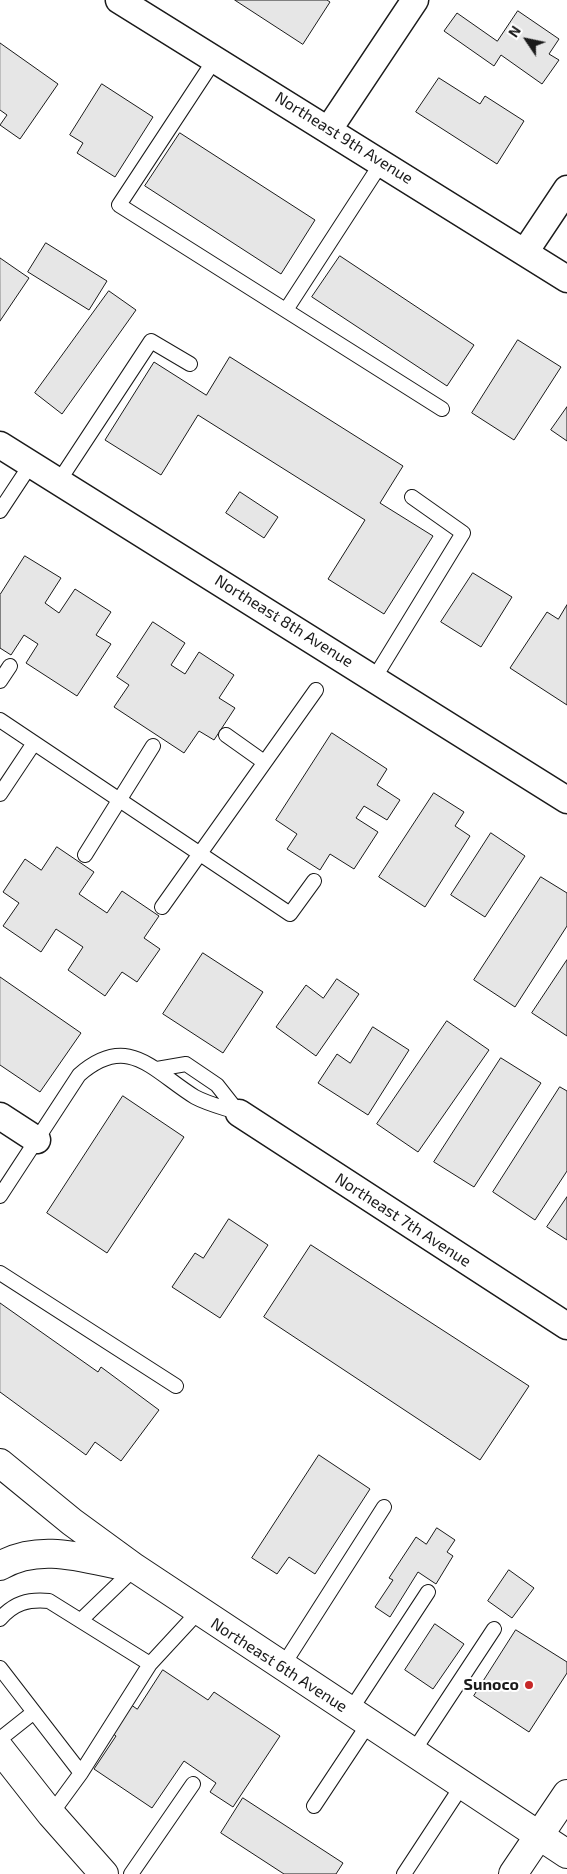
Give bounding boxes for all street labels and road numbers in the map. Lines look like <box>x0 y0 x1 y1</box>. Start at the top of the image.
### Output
street label: Northeast 9th Avenue <box>271 88 417 188</box>
street label: Northeast 8th Avenue <box>211 571 357 671</box>
street label: Northeast 7th Avenue <box>331 1169 475 1271</box>
street label: Northeast 6th Avenue <box>207 1614 351 1716</box>

